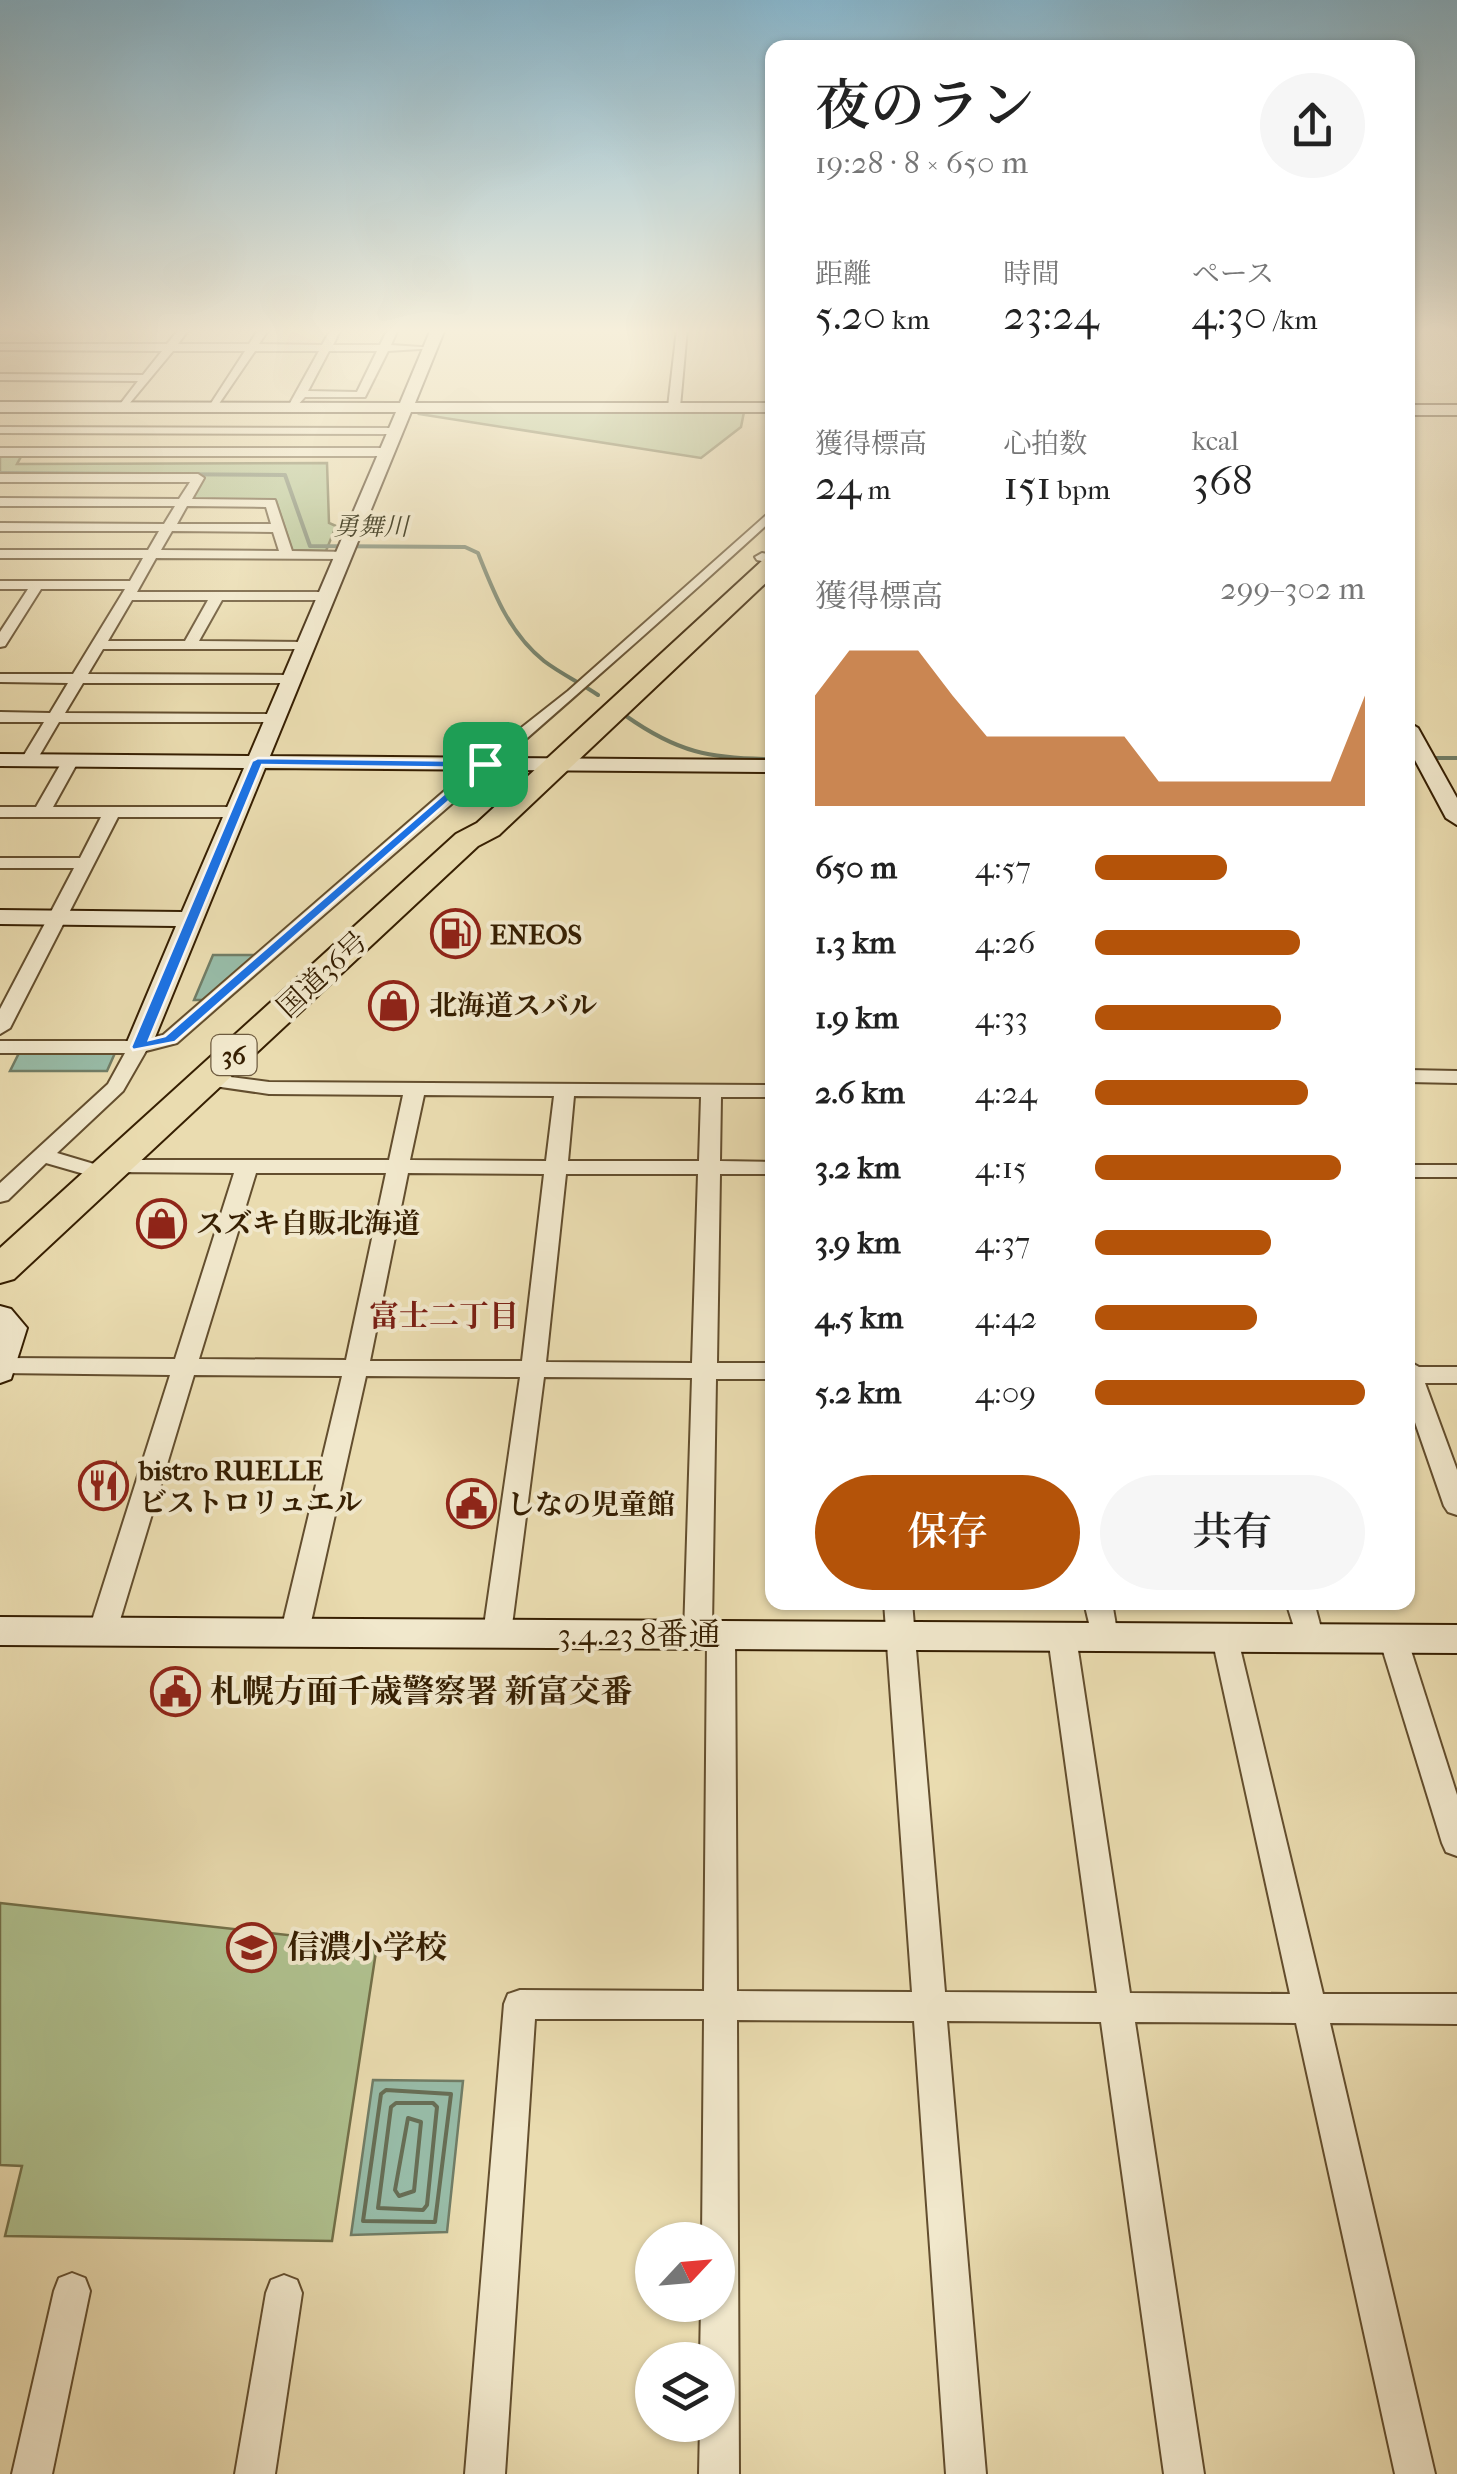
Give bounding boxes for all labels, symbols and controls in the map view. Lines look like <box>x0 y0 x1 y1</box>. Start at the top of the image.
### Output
button: share <box>1260 73 1365 178</box>
text: 夜のラン <box>815 74 1035 138</box>
text: 19:28 · 8 × 650 m <box>815 144 1028 181</box>
text: 距離 <box>815 257 871 290</box>
text: 時間 <box>1003 257 1059 290</box>
text: ペース <box>1192 257 1274 290</box>
text: 5.20 <box>815 291 886 340</box>
text: 23:24 <box>1003 291 1099 340</box>
text: 4:30 <box>1192 291 1267 340</box>
text: km <box>886 303 930 336</box>
text: /km <box>1267 303 1318 336</box>
text: kcal <box>1192 424 1239 457</box>
text: 獲得標高 <box>815 427 927 460</box>
text: 心拍数 <box>1003 427 1087 460</box>
text: 368 <box>1192 457 1253 506</box>
text: 24 <box>815 461 861 510</box>
text: 151 <box>1003 461 1051 510</box>
text: m <box>861 473 891 506</box>
text: bpm <box>1051 473 1110 506</box>
water label: 勇舞川 <box>333 512 411 541</box>
text: 299–302 m <box>1220 570 1365 607</box>
text: 獲得標高 <box>815 578 943 615</box>
pin <box>443 722 528 807</box>
icon: arrive <box>458 737 513 792</box>
text: 650 m <box>815 849 897 886</box>
text: 4:57 <box>975 849 1031 886</box>
fuel station icon: ENEOS <box>429 908 481 960</box>
place label: ENEOS <box>490 918 582 951</box>
street label: 国道36号 <box>270 924 374 1024</box>
text: 1.3 km <box>815 924 896 961</box>
text: 4:26 <box>975 924 1035 961</box>
shop icon: 北海道スバル <box>368 979 420 1031</box>
place label: 北海道スバル <box>429 989 597 1022</box>
text: 1.9 km <box>815 999 899 1036</box>
text: 4:33 <box>975 999 1028 1036</box>
road number: 36 <box>212 1035 256 1075</box>
text: 2.6 km <box>815 1074 905 1111</box>
text: 4:24 <box>975 1074 1037 1111</box>
text: 3.2 km <box>815 1149 901 1186</box>
text: 4:15 <box>975 1149 1027 1186</box>
shop icon: スズキ自販北海道 <box>135 1197 187 1249</box>
place label: スズキ自販北海道 <box>196 1207 420 1240</box>
text: 3.9 km <box>815 1224 901 1261</box>
text: 4:37 <box>975 1224 1030 1261</box>
district label: 富士二丁目 <box>369 1299 519 1334</box>
text: 4.5 km <box>815 1299 903 1336</box>
text: 4:42 <box>975 1299 1037 1336</box>
text: 5.2 km <box>815 1374 901 1411</box>
text: 4:09 <box>975 1374 1036 1411</box>
place label: bistro RUELLE ビストロリュエル <box>137 1454 362 1519</box>
restaurant icon: bistro RUELLE ビストロリュエル <box>78 1460 130 1512</box>
button: 保存 <box>815 1475 1080 1590</box>
button: 共有 <box>1100 1475 1365 1590</box>
public building icon: しなの児童館 <box>446 1478 498 1530</box>
place label: しなの児童館 <box>507 1488 675 1521</box>
street label: 3.4.23 8番通 <box>558 1616 720 1653</box>
public building icon: 札幌方面千歳警察署 新富交番 <box>149 1665 201 1717</box>
place label: 札幌方面千歳警察署 新富交番 <box>210 1673 633 1710</box>
school or university icon: 信濃小学校 <box>226 1921 278 1973</box>
place label: 信濃小学校 <box>287 1929 447 1966</box>
north arrow <box>635 2222 735 2322</box>
map controls <box>635 2222 735 2442</box>
button: layers <box>635 2342 735 2442</box>

